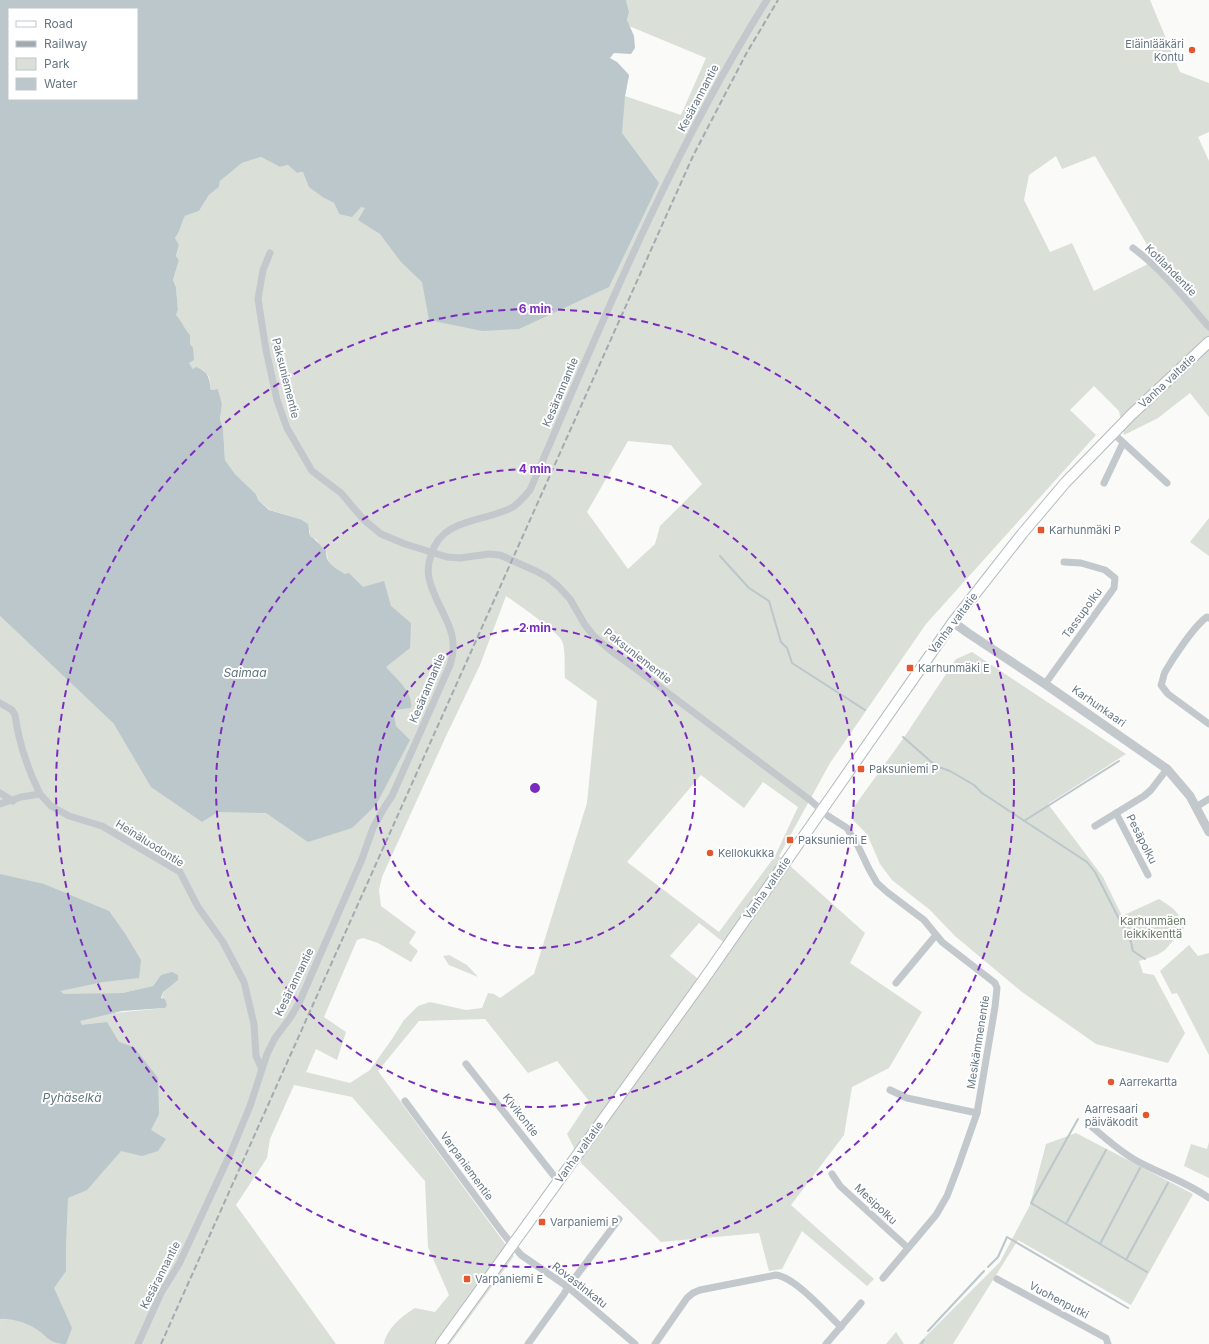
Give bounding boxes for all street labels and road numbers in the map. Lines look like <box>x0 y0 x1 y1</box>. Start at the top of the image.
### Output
street label: Kesärannantie <box>674 62 722 134</box>
street label: Kotilahdentie <box>1142 241 1200 299</box>
street label: Paksuniementie <box>269 336 303 420</box>
street label: Vanha valtatie <box>1135 351 1199 411</box>
street label: Kesärannantie <box>539 355 581 429</box>
street label: Tassupolku <box>1059 585 1105 641</box>
street label: Vanha valtatie <box>925 590 981 656</box>
street label: Paksuniementie <box>601 625 675 687</box>
street label: Kesärannantie <box>406 651 448 725</box>
street label: Karhunkaari <box>1069 682 1129 730</box>
street label: Pesäpolku <box>1124 812 1160 866</box>
street label: Heinäluodontie <box>113 816 187 870</box>
street label: Vanha valtatie <box>740 854 794 922</box>
street label: Kesärannantie <box>271 946 317 1018</box>
street label: Mesikämmenentie <box>964 994 992 1090</box>
street label: Kivikontie <box>500 1091 542 1139</box>
street label: Vanha valtatie <box>552 1118 606 1186</box>
street label: Varpaniementie <box>437 1129 497 1203</box>
street label: Mesipolku <box>852 1181 900 1227</box>
street label: Kesärannantie <box>137 1239 183 1311</box>
street label: Rovastinkatu <box>549 1259 611 1311</box>
street label: Vuohenputki <box>1027 1278 1091 1322</box>

